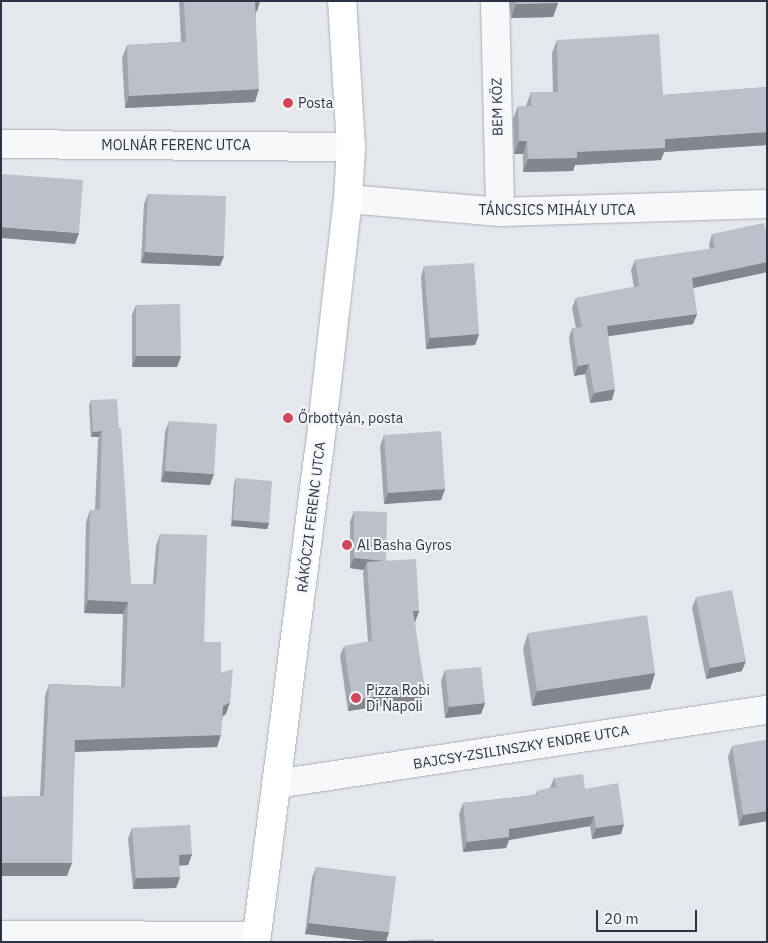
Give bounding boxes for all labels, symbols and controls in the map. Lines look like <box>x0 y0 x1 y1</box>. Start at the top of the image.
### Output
street label: BEM KÖZ <box>488 78 506 136</box>
place label: Posta <box>298 95 333 111</box>
marker: Posta <box>282 97 294 109</box>
street label: MOLNÁR FERENC UTCA <box>101 137 251 153</box>
street label: TÁNCSICS MIHÁLY UTCA <box>479 202 635 218</box>
place label: Őrbottyán, posta <box>298 410 403 426</box>
marker: Őrbottyán, posta <box>282 412 294 424</box>
street label: RÁKÓCZI FERENC UTCA <box>293 441 329 593</box>
place label: Al Basha Gyros <box>357 537 452 553</box>
marker: Al Basha Gyros <box>341 539 353 551</box>
place label: Pizza Robi Di Napoli <box>366 682 430 714</box>
marker: Pizza Robi Di Napoli <box>350 692 362 704</box>
street label: BAJCSY-ZSILINSZKY ENDRE UTCA <box>412 722 630 772</box>
scale bar <box>598 900 699 932</box>
text: 20 m <box>604 909 639 928</box>

